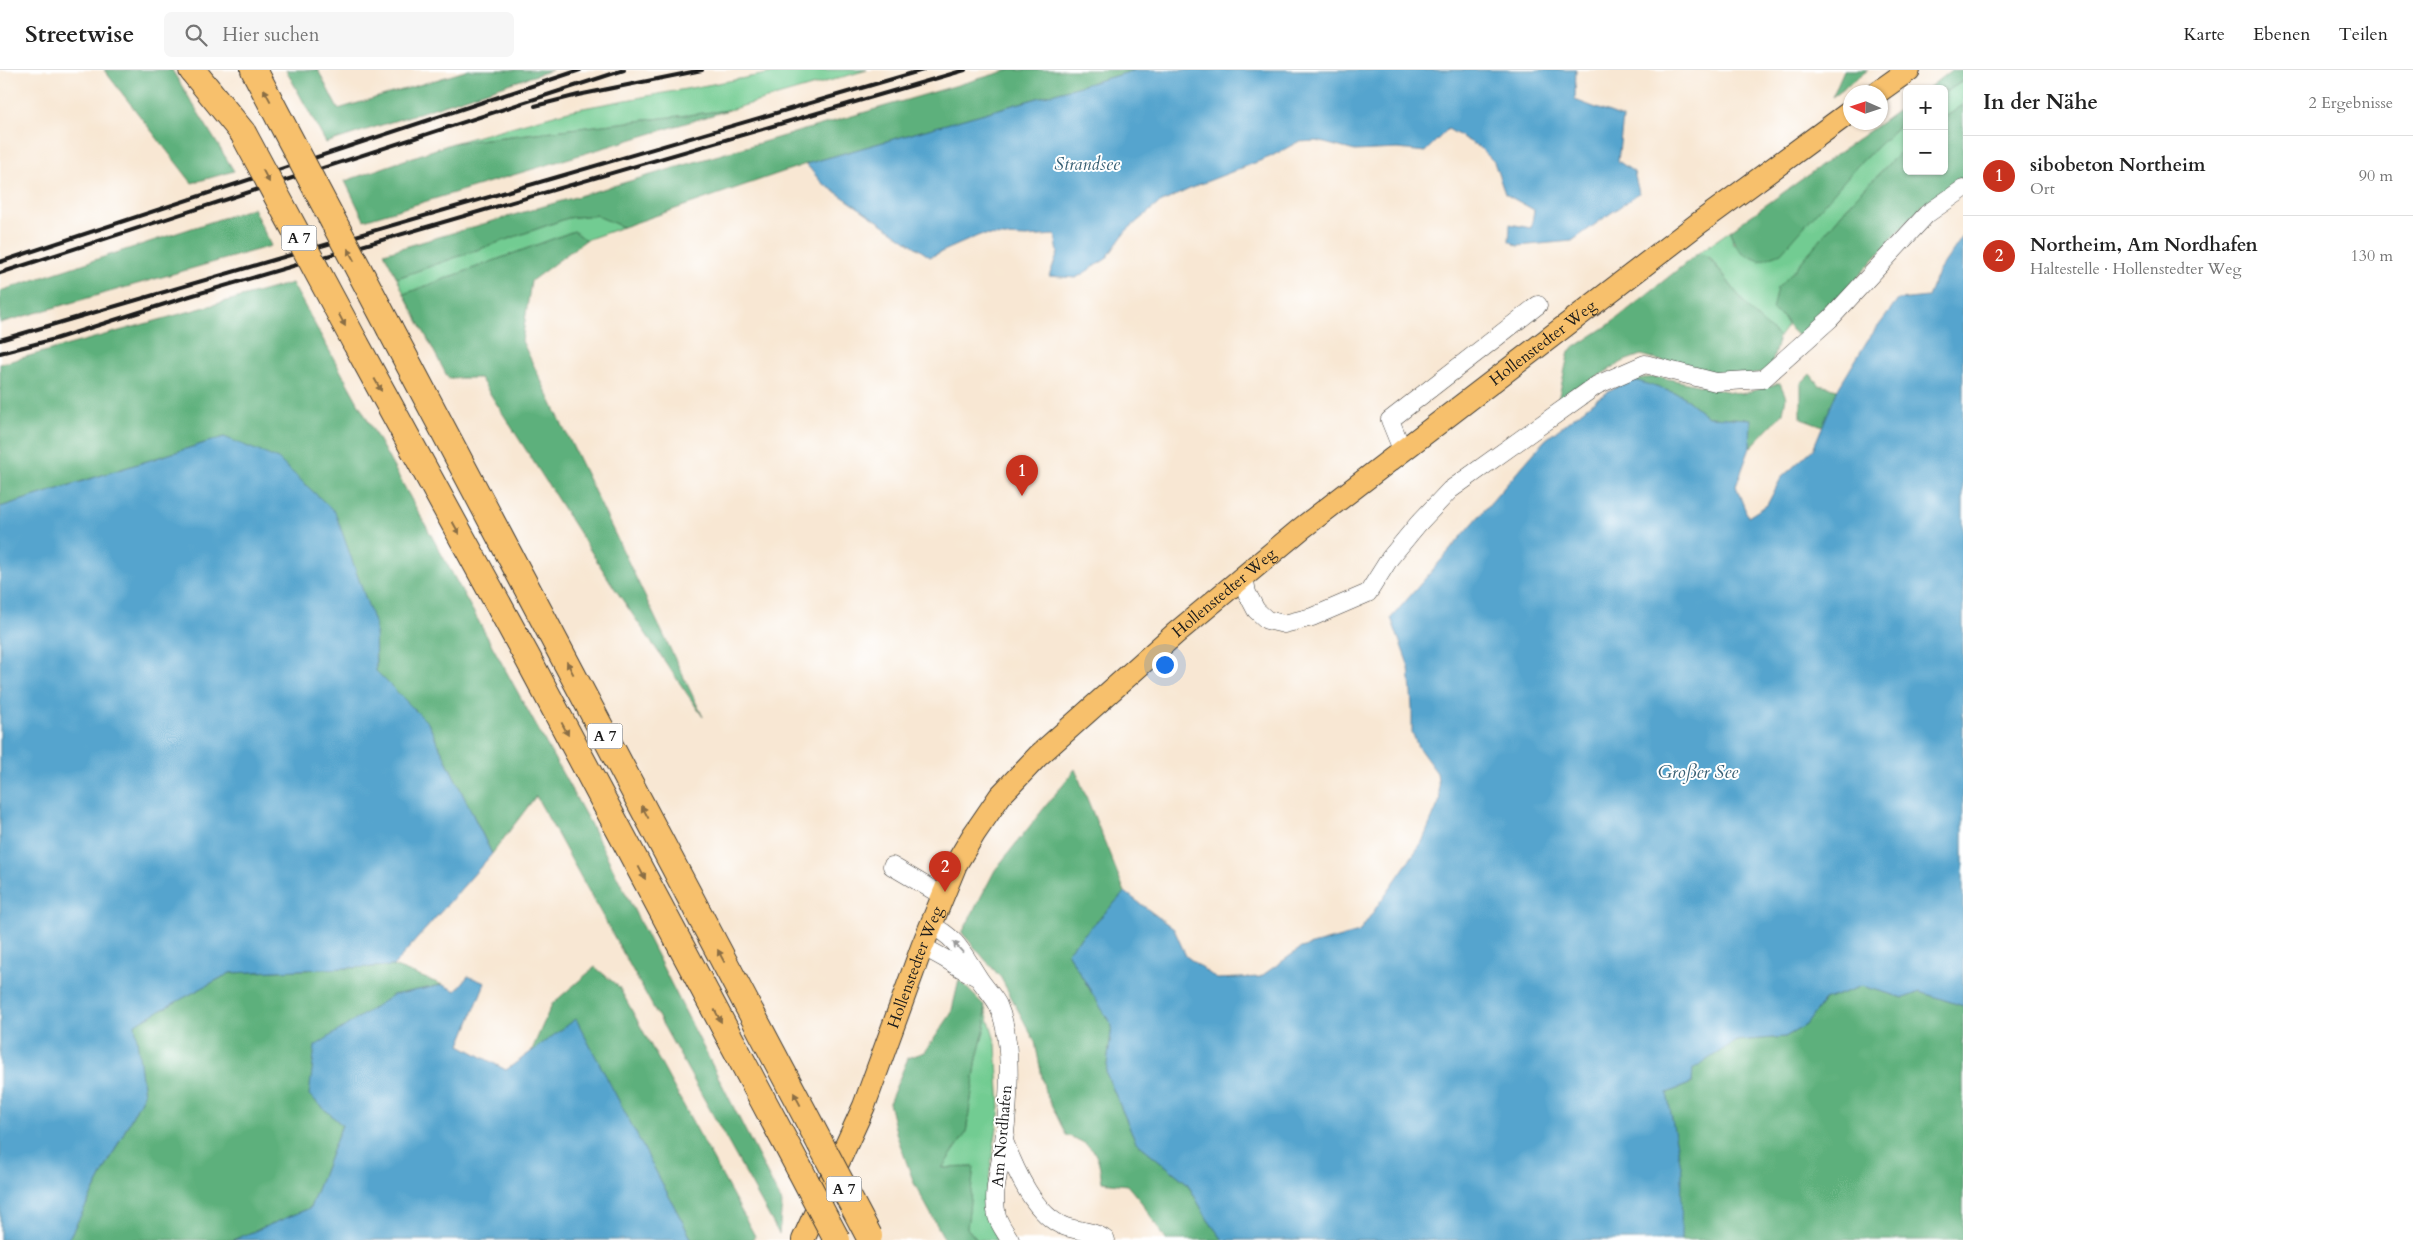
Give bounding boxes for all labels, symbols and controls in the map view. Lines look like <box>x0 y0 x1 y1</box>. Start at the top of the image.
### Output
search box <box>164 12 514 57</box>
text: Streetwise <box>25 18 134 51</box>
icon: search <box>182 21 210 49</box>
text: Hier suchen <box>222 22 320 48</box>
text: Karte <box>2183 22 2225 47</box>
text: Ebenen <box>2253 22 2311 47</box>
text: Teilen <box>2339 22 2388 47</box>
north arrow <box>1843 85 1888 130</box>
map controls <box>1903 85 1948 175</box>
button: + <box>1903 85 1948 130</box>
one-way arrow <box>263 88 271 102</box>
text: In der Nähe <box>1983 88 2098 117</box>
text: 2 Ergebnisse <box>2308 92 2393 114</box>
button: − <box>1903 130 1948 175</box>
water label: Strandsee <box>1054 152 1121 177</box>
text: sibobeton Northeim <box>2030 152 2206 178</box>
text: 1 <box>1995 165 2003 187</box>
text: 90 m <box>2359 165 2393 187</box>
one-way arrow <box>262 169 270 183</box>
text: Ort <box>2030 178 2055 200</box>
road number: A 7 <box>282 226 316 250</box>
text: Northeim, Am Nordhafen <box>2030 232 2258 258</box>
text: 2 <box>1995 245 2003 267</box>
text: 130 m <box>2351 245 2393 267</box>
one-way arrow <box>347 248 355 262</box>
text: Haltestelle · Hollenstedter Weg <box>2030 258 2241 280</box>
street label: Hollenstedter Weg <box>1485 295 1601 391</box>
one-way arrow <box>338 313 347 326</box>
one-way arrow <box>374 378 382 393</box>
pin: 1 <box>1006 455 1038 496</box>
one-way arrow <box>452 520 460 535</box>
street label: Hollenstedter Weg <box>1168 543 1281 643</box>
your location <box>1152 652 1178 678</box>
one-way arrow <box>565 662 574 675</box>
one-way arrow <box>561 722 569 737</box>
road number: A 7 <box>588 724 622 748</box>
water label: Großer See <box>1658 760 1739 785</box>
one-way arrow <box>641 805 650 819</box>
pin: 2 <box>929 851 961 892</box>
one-way arrow <box>638 866 646 880</box>
street label: Hollenstedter Weg <box>882 903 949 1032</box>
one-way arrow <box>953 940 964 953</box>
one-way arrow <box>717 948 725 963</box>
one-way arrow <box>714 1009 722 1024</box>
street label: Am Nordhafen <box>987 1084 1017 1188</box>
one-way arrow <box>793 1092 801 1107</box>
road number: A 7 <box>826 1176 862 1202</box>

